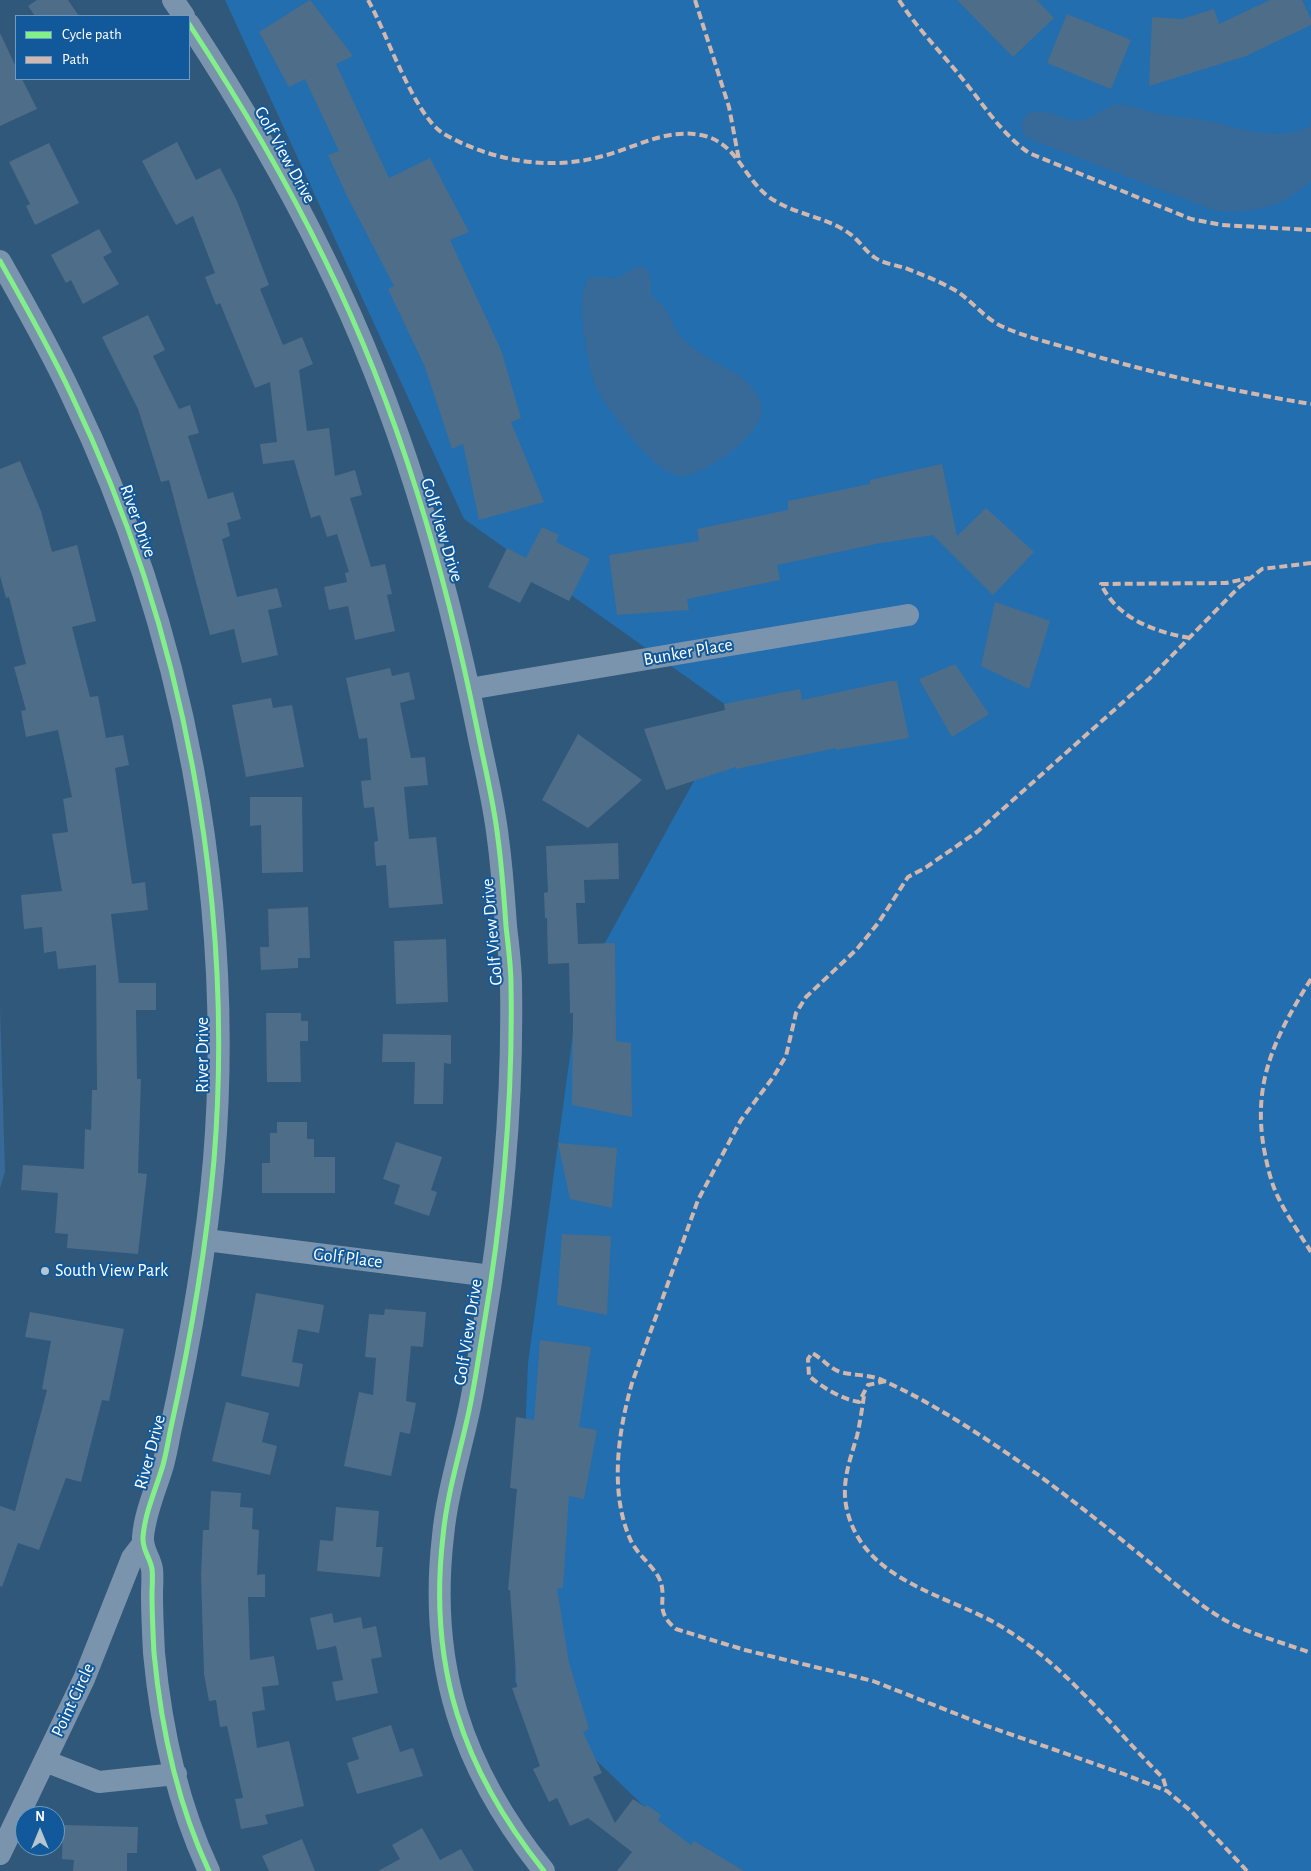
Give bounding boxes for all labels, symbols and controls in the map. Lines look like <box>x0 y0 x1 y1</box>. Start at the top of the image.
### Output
legend <box>15 15 190 80</box>
text: Cycle path <box>62 27 122 42</box>
text: Path <box>62 52 89 67</box>
street label: Golf View Drive <box>249 103 321 207</box>
street label: Golf View Drive <box>416 475 468 585</box>
street label: River Drive <box>115 481 161 561</box>
street label: Bunker Place <box>642 634 734 670</box>
street label: Golf View Drive <box>477 878 507 986</box>
street label: River Drive <box>192 1017 214 1093</box>
street label: Golf Place <box>312 1243 384 1273</box>
place label: South View Park <box>55 1260 168 1282</box>
marker: South View Park <box>39 1265 51 1277</box>
street label: Golf View Drive <box>449 1277 487 1387</box>
street label: River Drive <box>130 1412 170 1492</box>
street label: Point Circle <box>47 1660 99 1740</box>
north arrow <box>15 1806 65 1856</box>
text: N <box>35 1810 45 1824</box>

